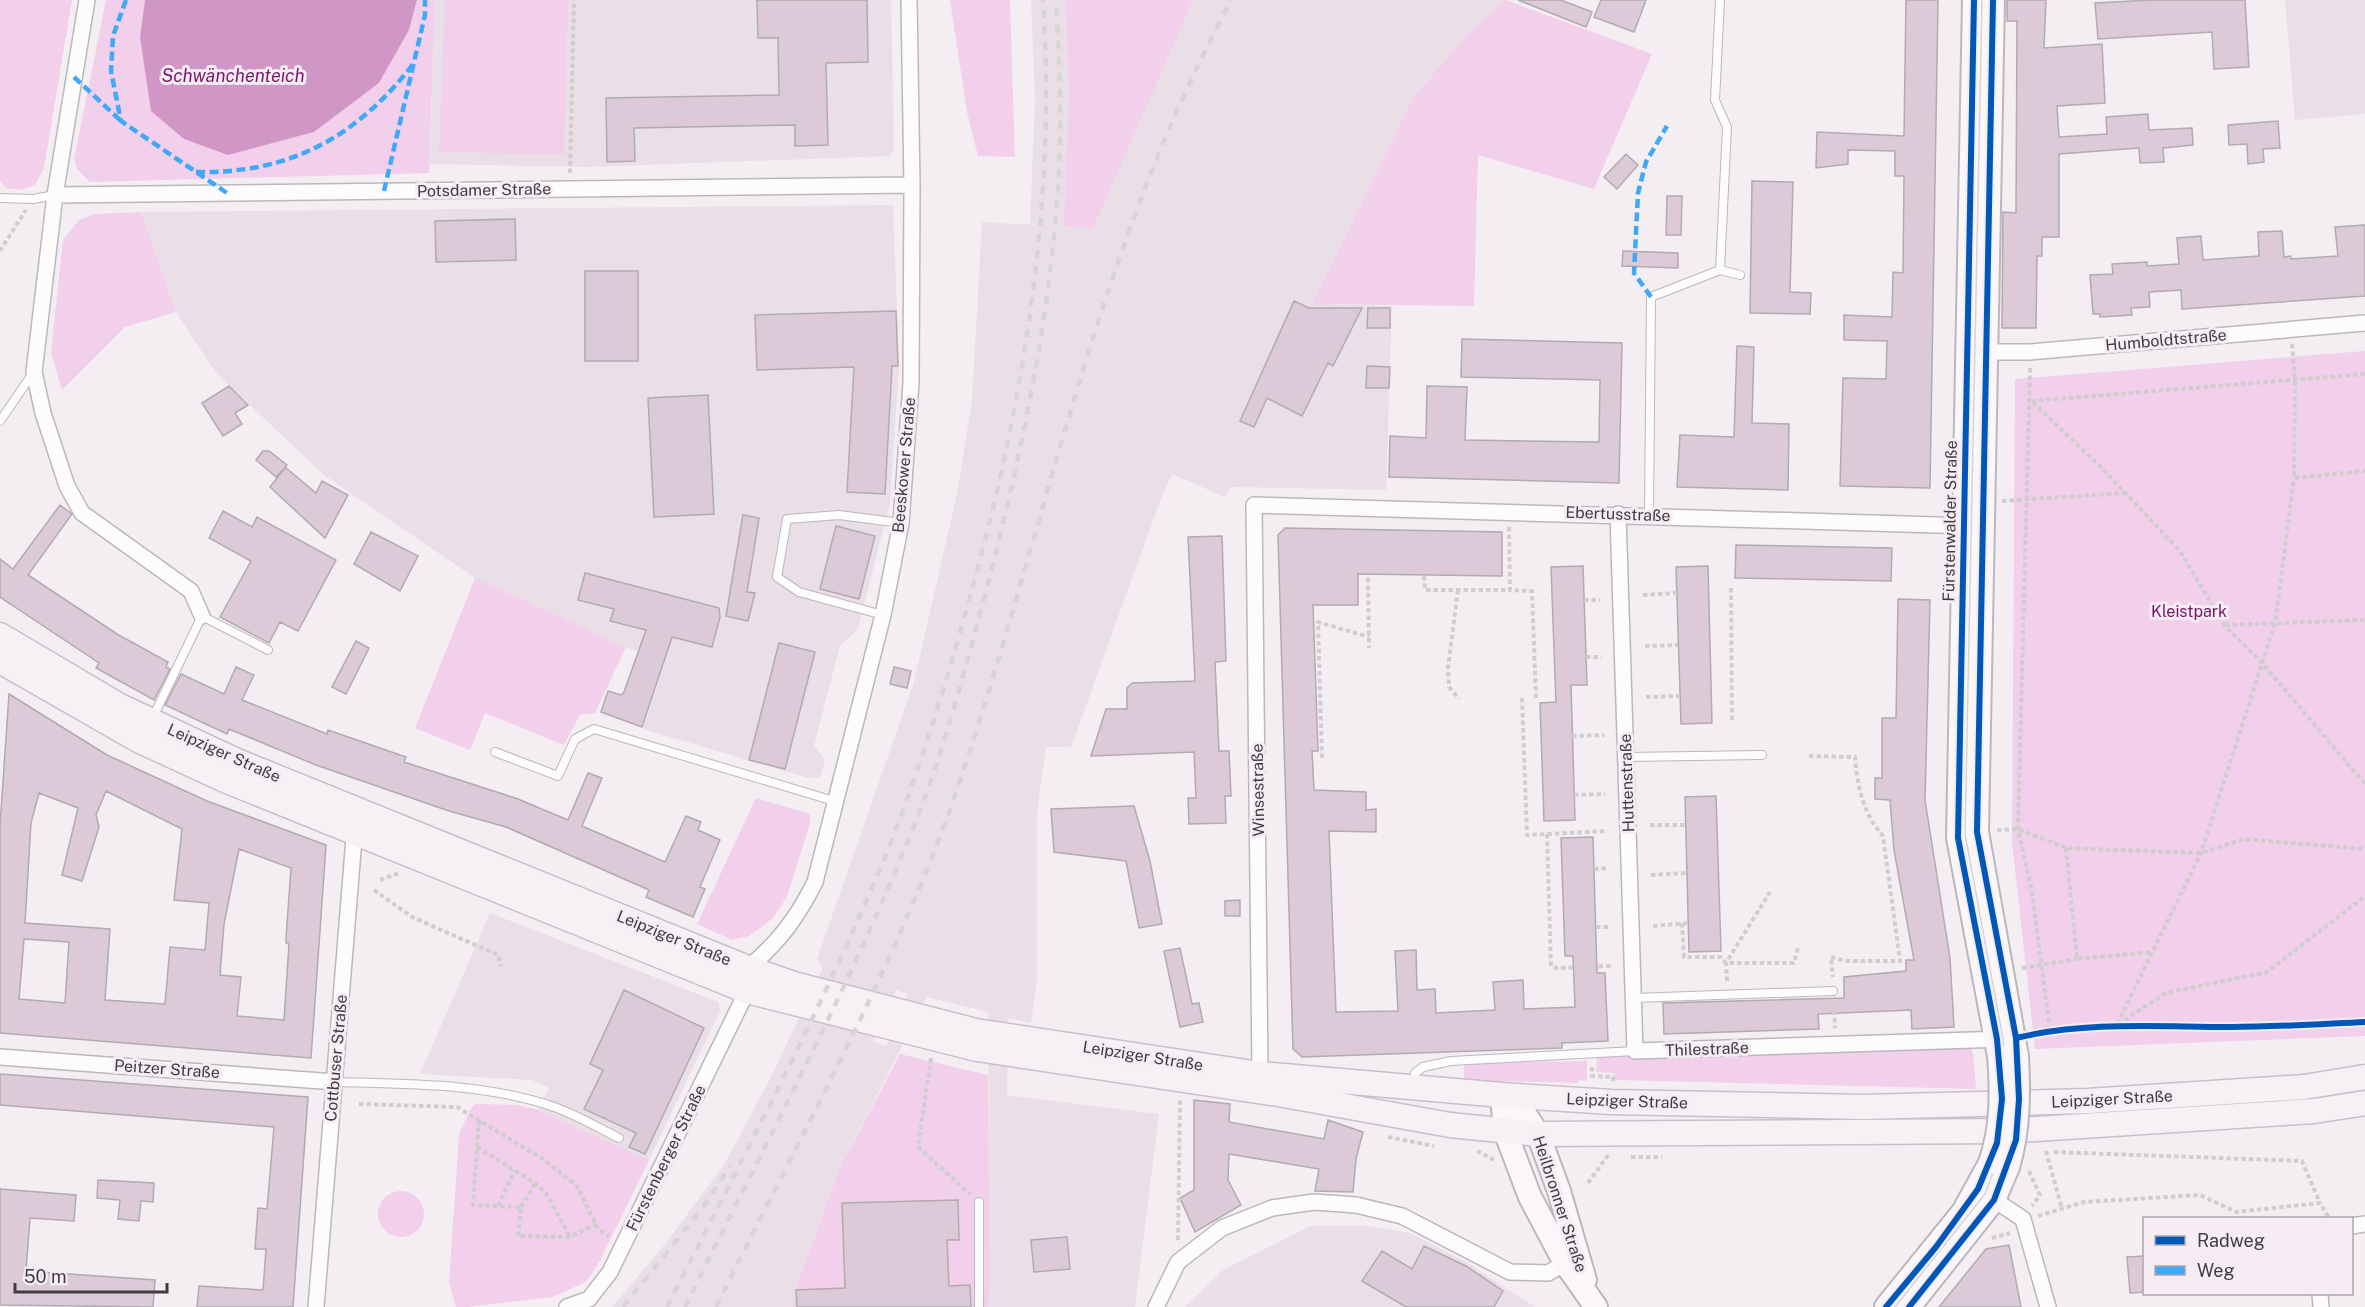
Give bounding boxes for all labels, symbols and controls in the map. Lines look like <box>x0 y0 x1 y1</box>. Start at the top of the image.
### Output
water label: Schwänchenteich <box>161 65 305 86</box>
street label: Potsdamer Straße <box>417 179 551 201</box>
street label: Humboldtstraße <box>2105 325 2227 355</box>
street label: Beeskower Straße <box>889 396 919 534</box>
street label: Fürstenwalder Straße <box>1939 440 1961 602</box>
street label: Ebertusstraße <box>1565 503 1671 525</box>
park label: Kleistpark <box>2151 602 2227 621</box>
street label: Leipziger Straße <box>164 720 284 786</box>
street label: Huttenstraße <box>1616 733 1638 833</box>
street label: Winsestraße <box>1248 743 1268 837</box>
street label: Leipziger Straße <box>614 906 734 970</box>
street label: Cottbuser Straße <box>321 994 351 1122</box>
street label: Leipziger Straße <box>1081 1037 1205 1075</box>
street label: Thilestraße <box>1665 1038 1749 1060</box>
street label: Peitzer Straße <box>113 1056 221 1082</box>
street label: Fürstenberger Straße <box>622 1082 710 1234</box>
street label: Leipziger Straße <box>2051 1086 2173 1112</box>
street label: Leipziger Straße <box>1566 1089 1688 1113</box>
street label: Heilbronner Straße <box>1529 1133 1591 1275</box>
legend <box>2143 1217 2353 1295</box>
text: Radweg <box>2197 1230 2265 1251</box>
scale bar <box>15 1256 166 1294</box>
text: Weg <box>2197 1260 2235 1281</box>
text: 50 m <box>24 1266 67 1287</box>

